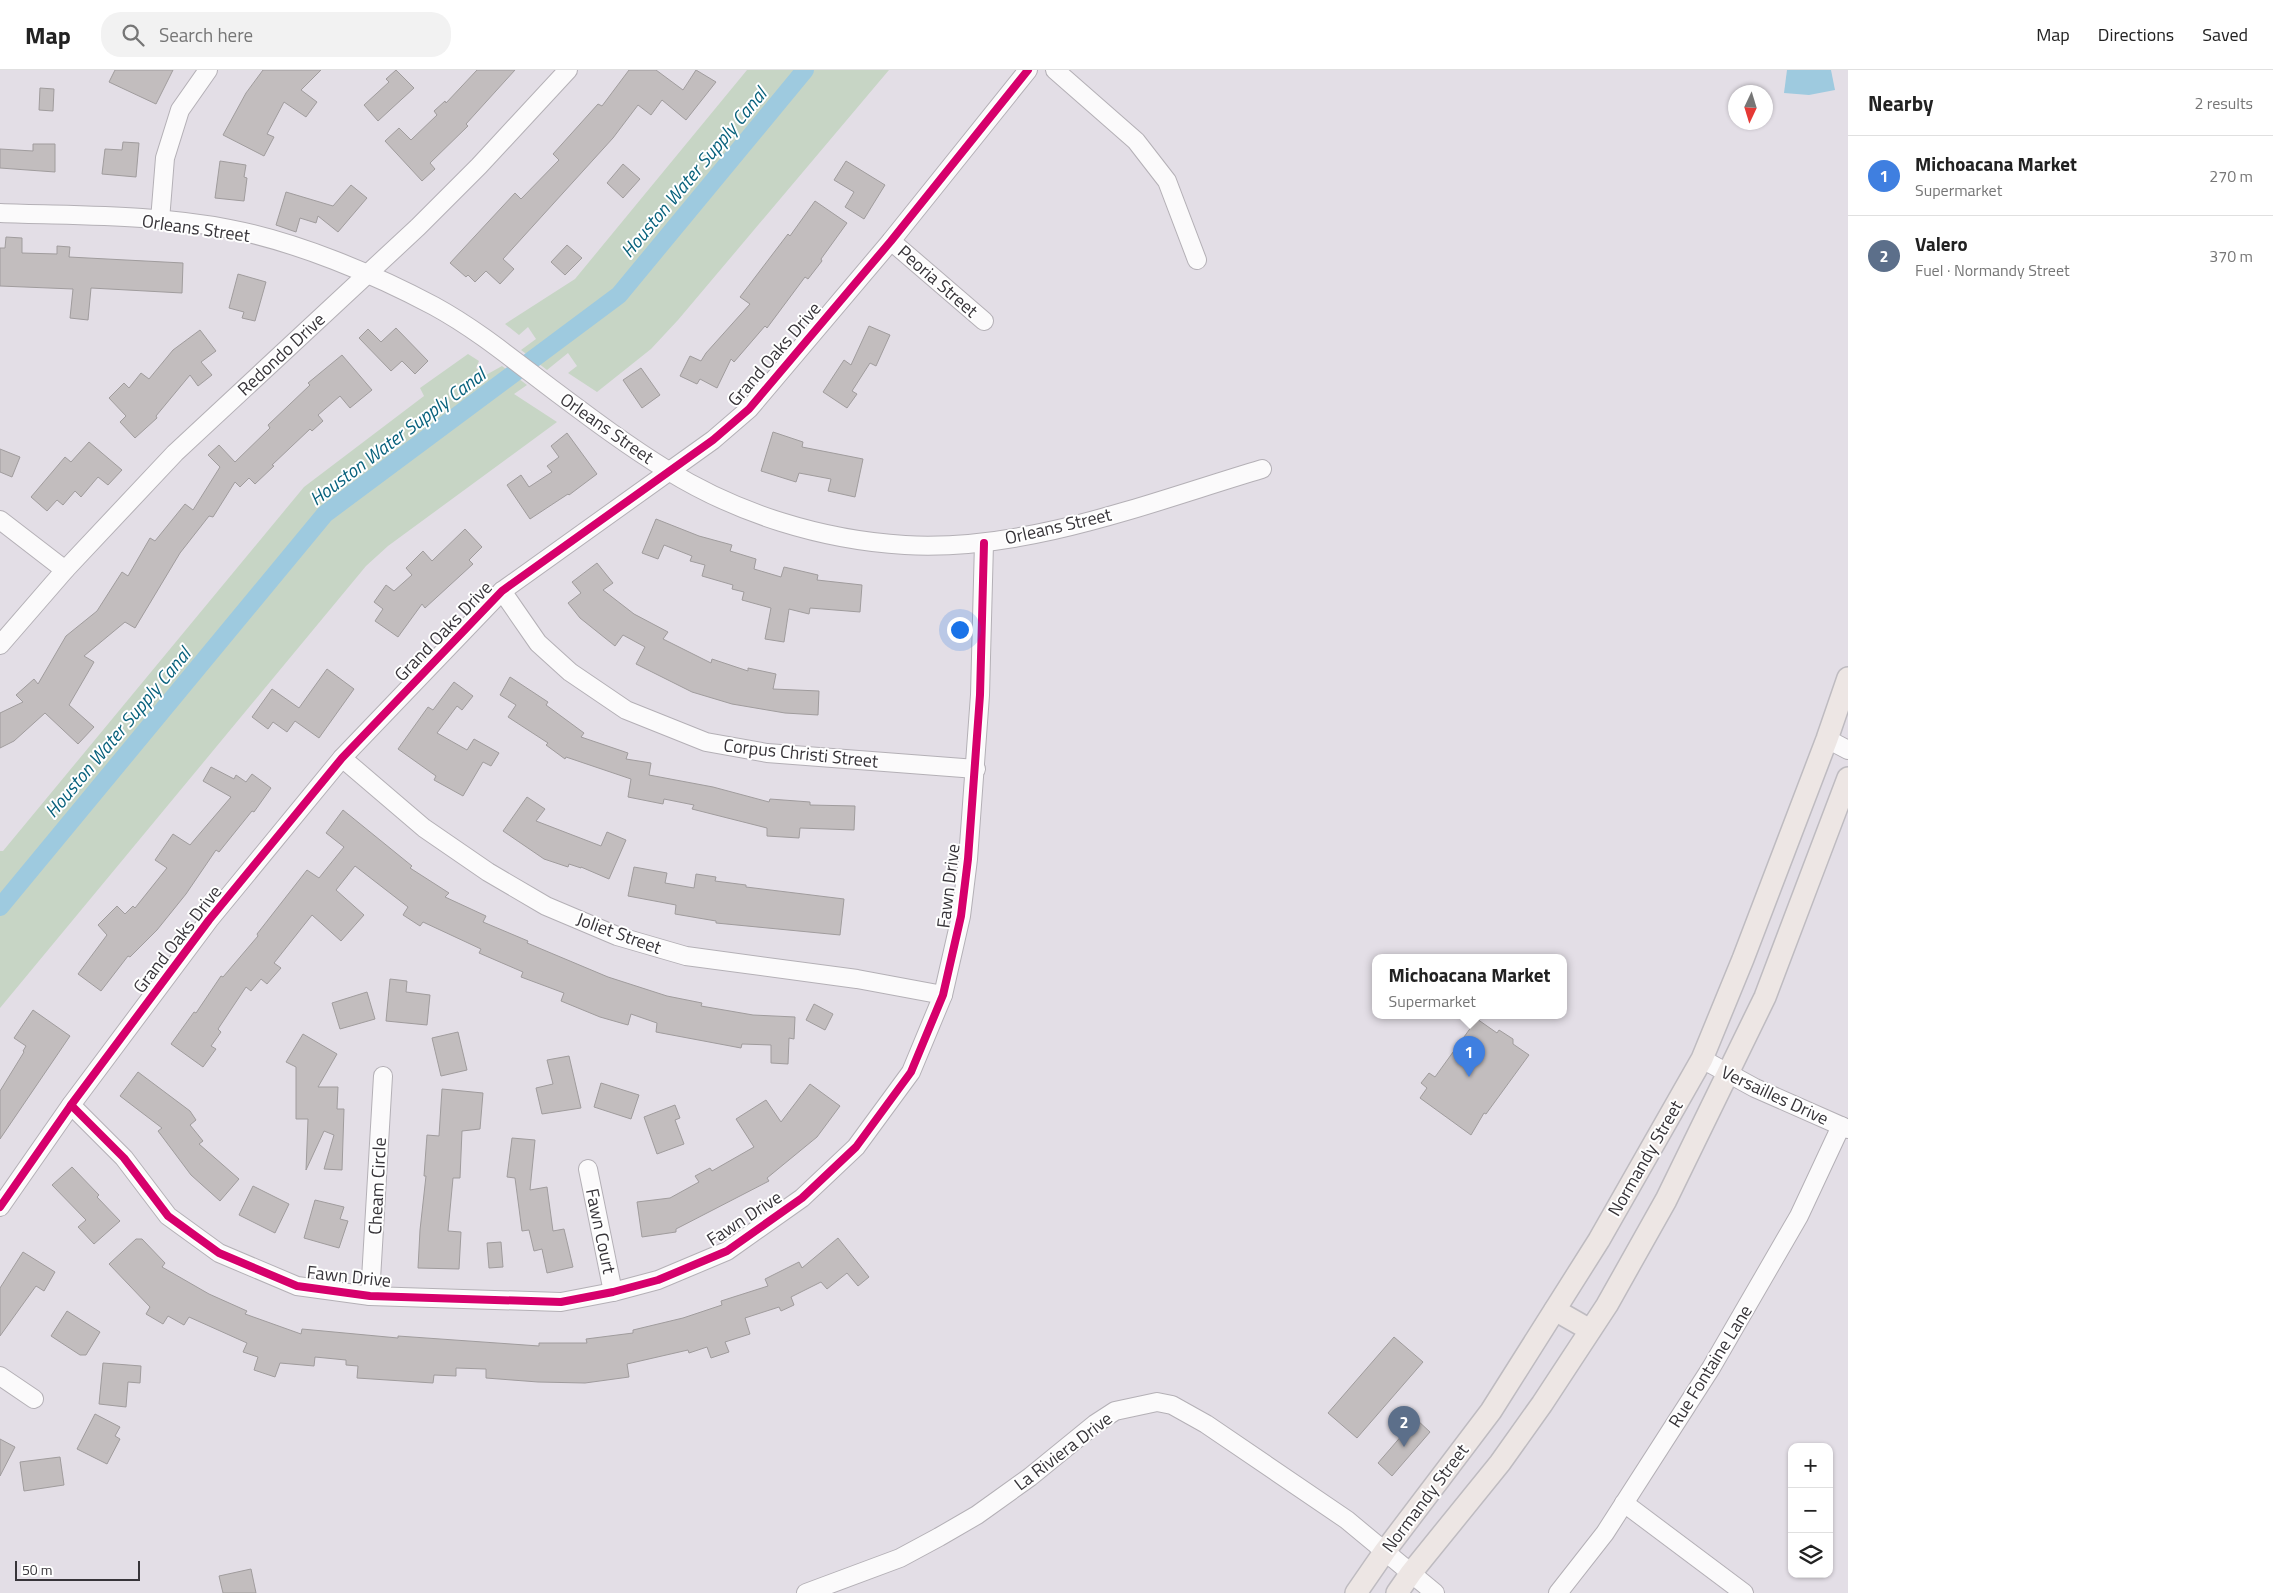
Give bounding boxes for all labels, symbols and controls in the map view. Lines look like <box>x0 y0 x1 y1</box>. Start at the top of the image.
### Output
search box <box>101 12 451 57</box>
text: Map <box>25 17 71 53</box>
text: Search here <box>159 20 253 49</box>
icon: search <box>119 21 147 49</box>
text: Map <box>2036 21 2070 48</box>
text: Directions <box>2098 21 2174 48</box>
text: Saved <box>2202 21 2248 48</box>
water label: Houston Water Supply Canal <box>613 79 774 263</box>
north arrow <box>1728 85 1773 130</box>
text: Nearby <box>1868 87 1933 119</box>
text: 2 results <box>2194 91 2253 115</box>
text: Michoacana Market <box>1915 149 2077 178</box>
text: 1 <box>1880 164 1888 188</box>
text: 270 m <box>2209 164 2253 188</box>
text: Supermarket <box>1915 178 2002 202</box>
street label: Orleans Street <box>140 207 252 249</box>
text: Valero <box>1915 229 1968 258</box>
street label: Peoria Street <box>892 238 985 324</box>
text: 2 <box>1880 244 1888 268</box>
text: 370 m <box>2209 244 2253 268</box>
text: Fuel · Normandy Street <box>1915 258 2070 282</box>
street label: Grand Oaks Drive <box>721 296 827 412</box>
street label: Redondo Drive <box>231 306 331 402</box>
water label: Houston Water Supply Canal <box>303 359 493 512</box>
street label: Orleans Street <box>555 386 660 471</box>
street label: Orleans Street <box>1002 500 1115 551</box>
street label: Grand Oaks Drive <box>388 575 498 687</box>
your location <box>947 617 973 643</box>
water label: Houston Water Supply Canal <box>37 639 198 823</box>
street label: Corpus Christi Street <box>722 731 880 775</box>
street label: Fawn Drive <box>929 842 967 930</box>
street label: Grand Oaks Drive <box>126 879 228 999</box>
street label: Joliet Street <box>573 905 666 961</box>
popup <box>1372 954 1567 1019</box>
text: Michoacana Market <box>1389 960 1550 989</box>
text: Supermarket <box>1389 989 1476 1013</box>
pin: 1 <box>1453 1036 1485 1077</box>
street label: Versailles Drive <box>1717 1058 1833 1132</box>
street label: Normandy Street <box>1601 1094 1690 1221</box>
street label: Cheam Circle <box>361 1137 393 1235</box>
street label: Fawn Drive <box>701 1184 787 1252</box>
street label: Fawn Court <box>579 1186 623 1277</box>
street label: Fawn Drive <box>306 1258 392 1294</box>
street label: Rue Fontaine Lane <box>1661 1299 1759 1433</box>
street label: La Riviera Drive <box>1008 1405 1118 1497</box>
pin: 2 <box>1388 1406 1420 1447</box>
street label: Normandy Street <box>1375 1437 1475 1558</box>
map controls <box>1788 1443 1833 1578</box>
button: + <box>1788 1443 1833 1488</box>
button: − <box>1788 1488 1833 1533</box>
button: layers <box>1788 1533 1833 1578</box>
scale bar <box>15 1558 140 1581</box>
text: 50 m <box>22 1559 52 1580</box>

